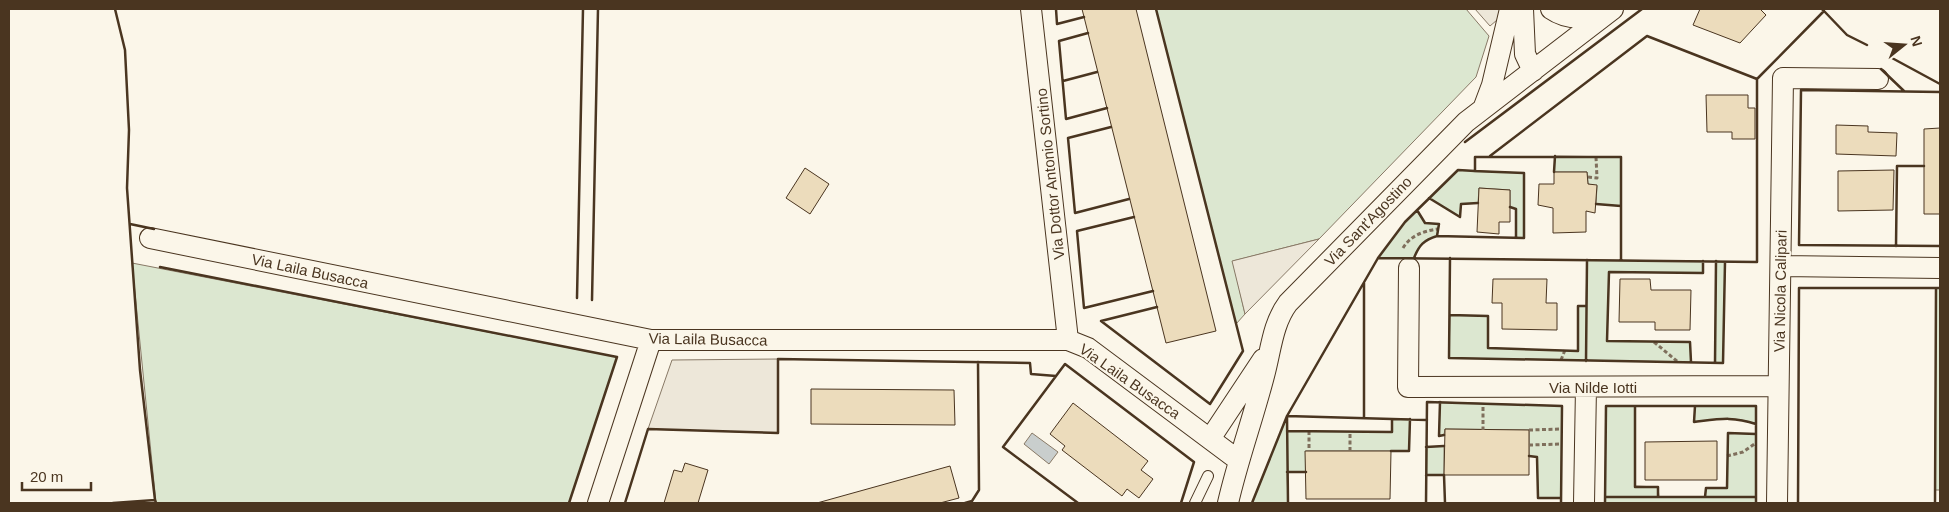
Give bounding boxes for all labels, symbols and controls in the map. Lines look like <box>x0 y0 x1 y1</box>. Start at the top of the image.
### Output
north arrow <box>1879 20 1929 70</box>
text: N <box>1907 34 1926 48</box>
street label: Via Dottor Antonio Sortino <box>1033 87 1067 261</box>
street label: Via Sant'Agostino <box>1321 173 1415 269</box>
street label: Via Nicola Calipari <box>1770 230 1790 352</box>
street label: Via Laila Busacca <box>250 250 371 292</box>
street label: Via Laila Busacca <box>648 329 768 349</box>
street label: Via Laila Busacca <box>1076 340 1184 422</box>
street label: Via Nilde Iotti <box>1549 379 1637 396</box>
scale bar <box>22 460 91 492</box>
text: 20 m <box>30 468 63 485</box>

